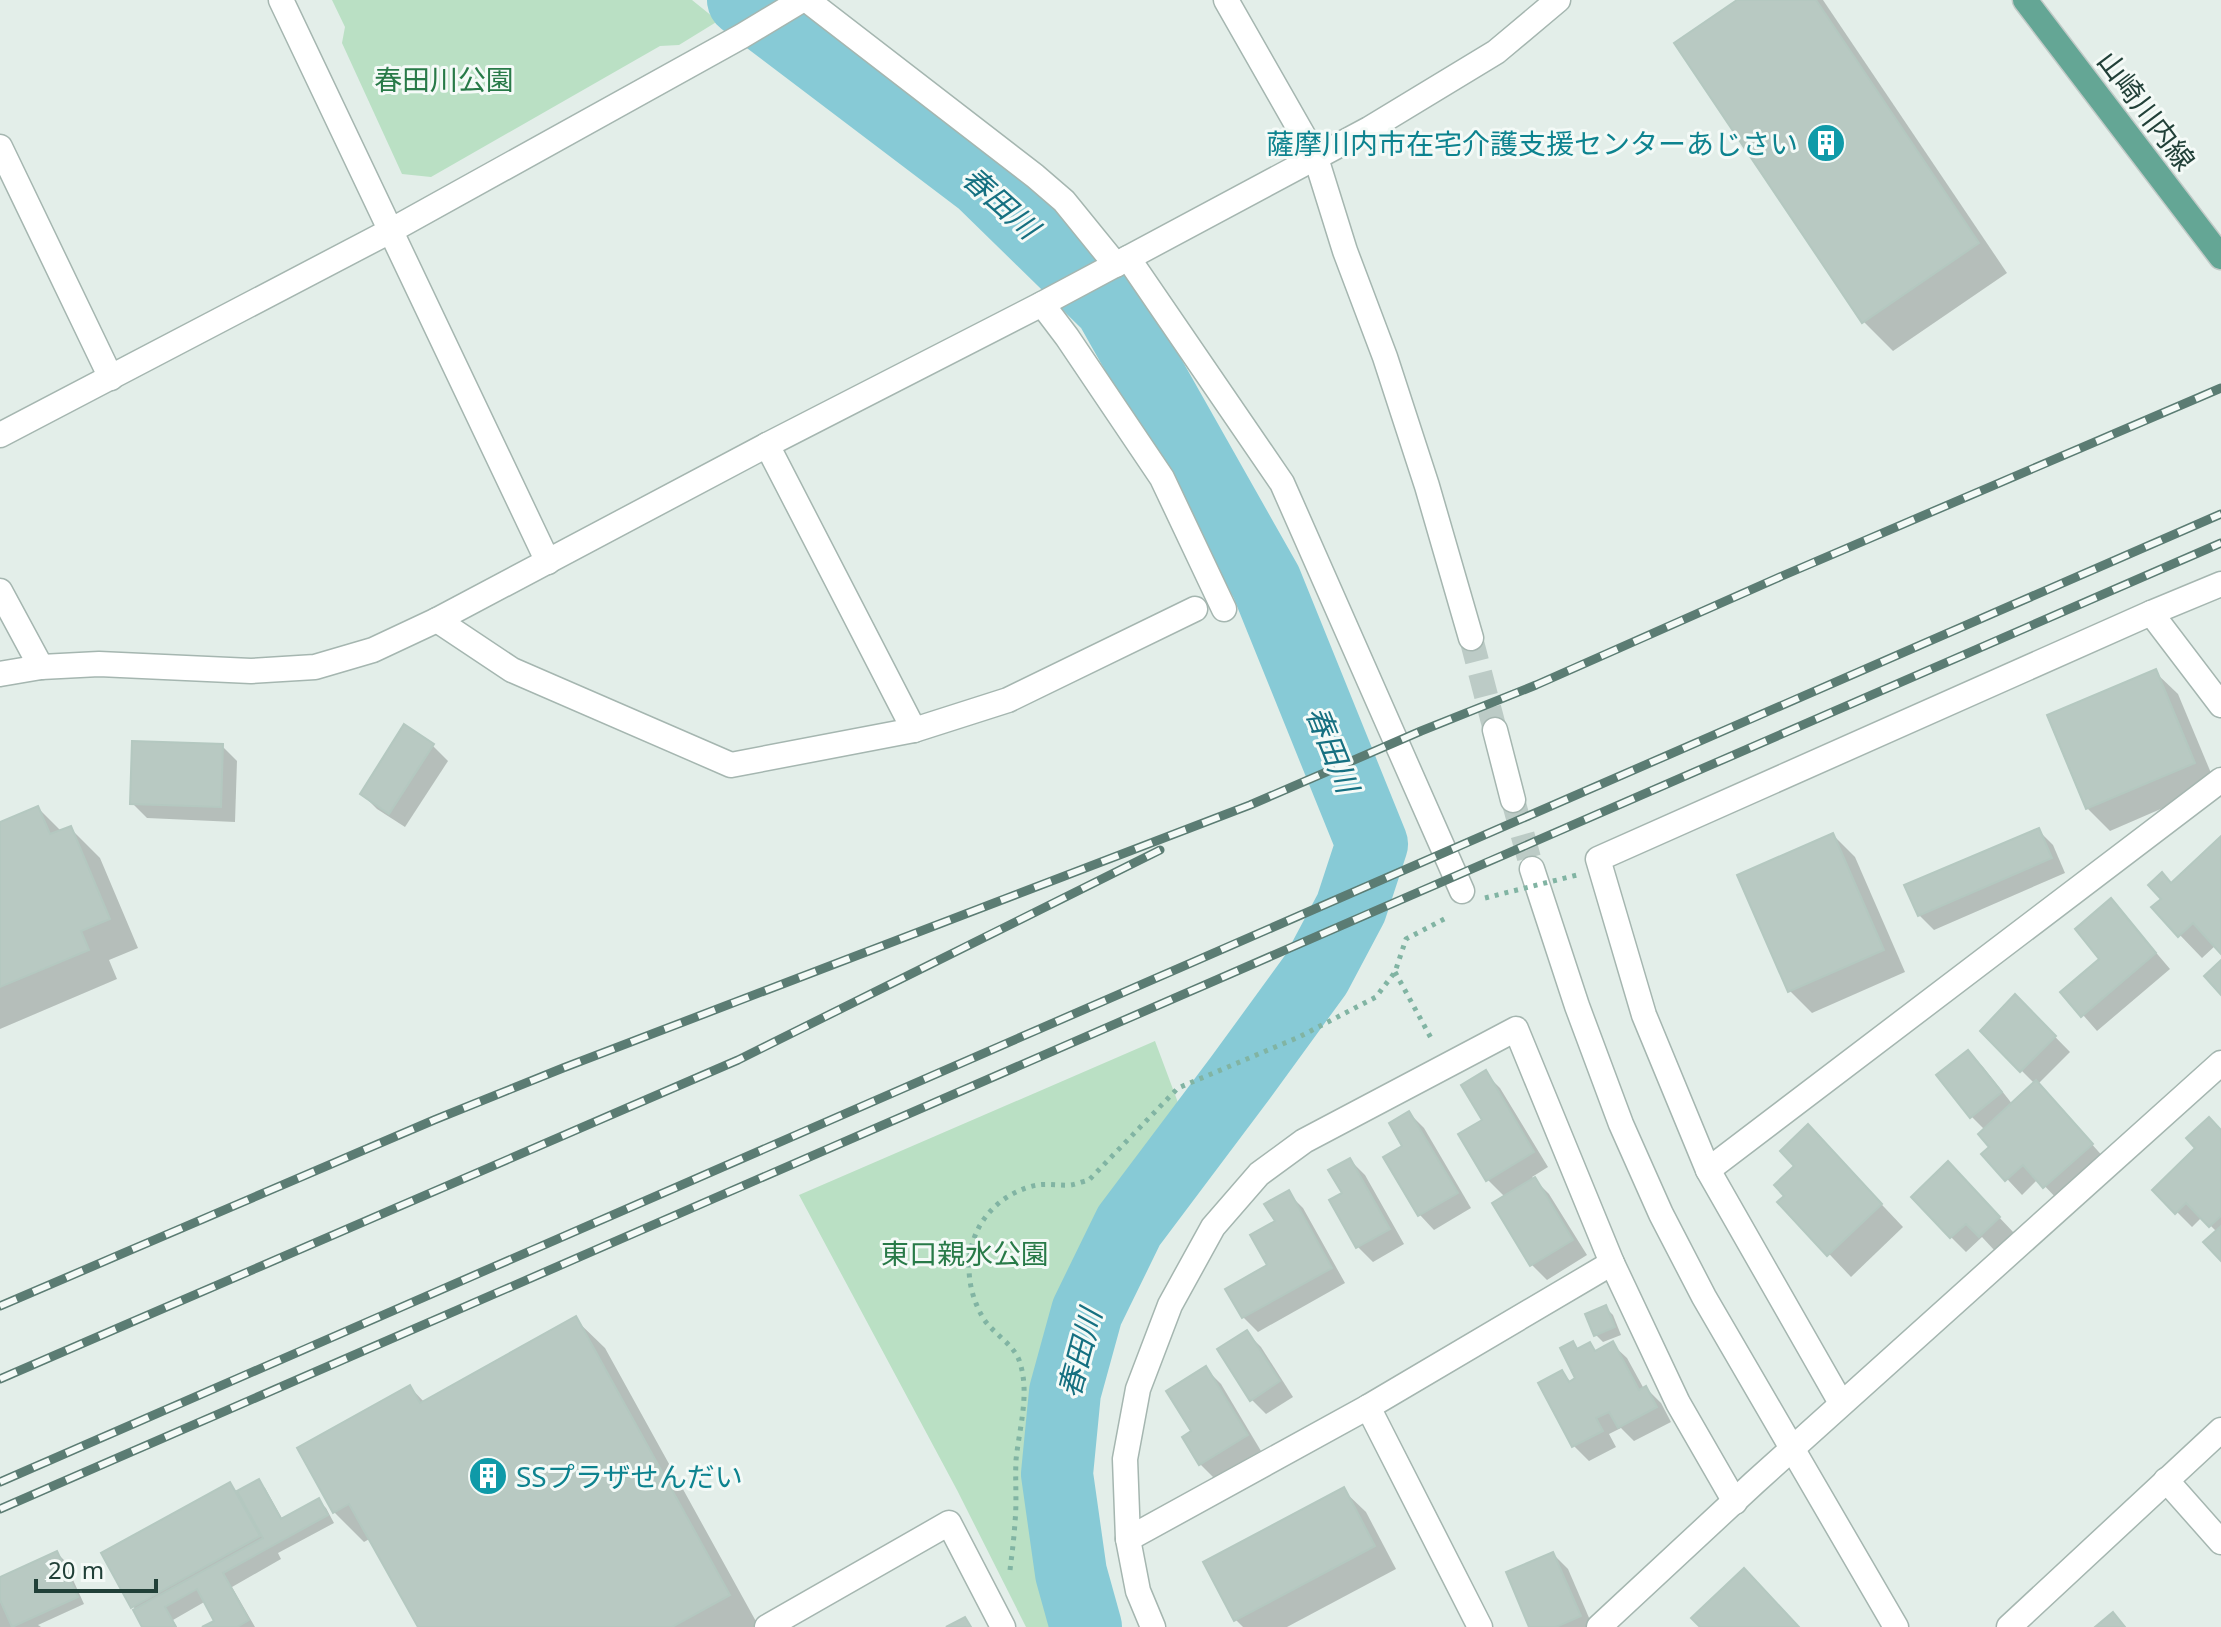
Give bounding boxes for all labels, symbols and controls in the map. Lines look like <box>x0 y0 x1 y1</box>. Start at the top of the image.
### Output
street label: 山崎川内線 <box>2090 43 2204 177</box>
park label: 春田川公園 <box>374 60 514 98</box>
building icon: 薩摩川内市在宅介護支援センターあじさい <box>1805 122 1847 164</box>
place label: 薩摩川内市在宅介護支援センターあじさい <box>1266 124 1798 162</box>
water label: 春田川 <box>954 157 1050 249</box>
water label: 春田川 <box>1297 700 1370 801</box>
park label: 東口親水公園 <box>881 1234 1049 1272</box>
water label: 春田川 <box>1048 1301 1111 1402</box>
building icon: SSプラザせんだい <box>467 1455 509 1497</box>
place label: SSプラザせんだい <box>516 1457 743 1495</box>
scale bar <box>36 1543 156 1593</box>
text: 20 m <box>48 1553 104 1586</box>

